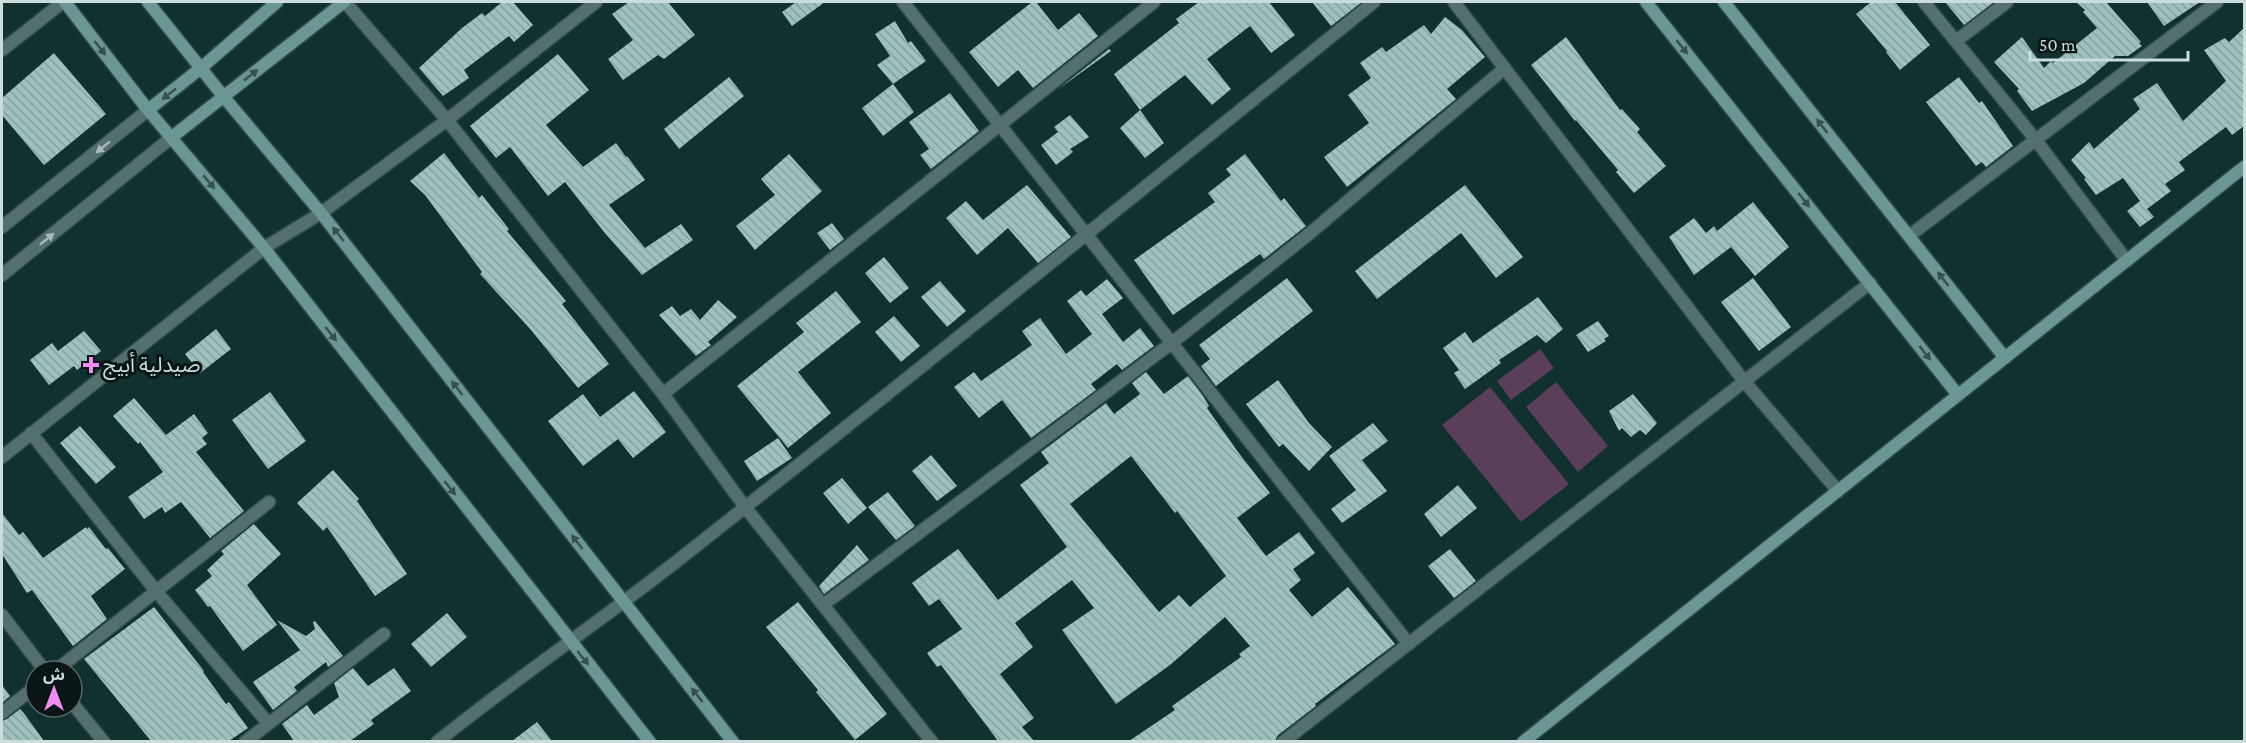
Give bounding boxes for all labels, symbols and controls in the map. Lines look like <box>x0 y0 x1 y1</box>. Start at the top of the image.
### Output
scale bar <box>2030 24 2188 62</box>
text: 50 m <box>2039 35 2076 55</box>
one-way arrow <box>94 40 107 56</box>
one-way arrow <box>1676 40 1688 55</box>
one-way arrow <box>243 69 258 81</box>
one-way arrow <box>161 88 177 101</box>
one-way arrow <box>1816 118 1828 133</box>
one-way arrow <box>95 140 110 152</box>
one-way arrow <box>202 174 215 189</box>
one-way arrow <box>1797 192 1810 208</box>
one-way arrow <box>332 226 344 241</box>
one-way arrow <box>39 232 55 245</box>
one-way arrow <box>1936 271 1949 287</box>
one-way arrow <box>324 327 336 342</box>
one-way arrow <box>1918 345 1931 361</box>
place label: صيدلية أبيج <box>103 352 200 380</box>
marker: صيدلية أبيج <box>84 358 98 372</box>
one-way arrow <box>452 380 464 395</box>
one-way arrow <box>444 480 457 496</box>
one-way arrow <box>572 534 584 549</box>
one-way arrow <box>577 651 589 666</box>
north arrow <box>24 659 84 719</box>
text: ش <box>43 666 65 684</box>
one-way arrow <box>691 688 703 704</box>

